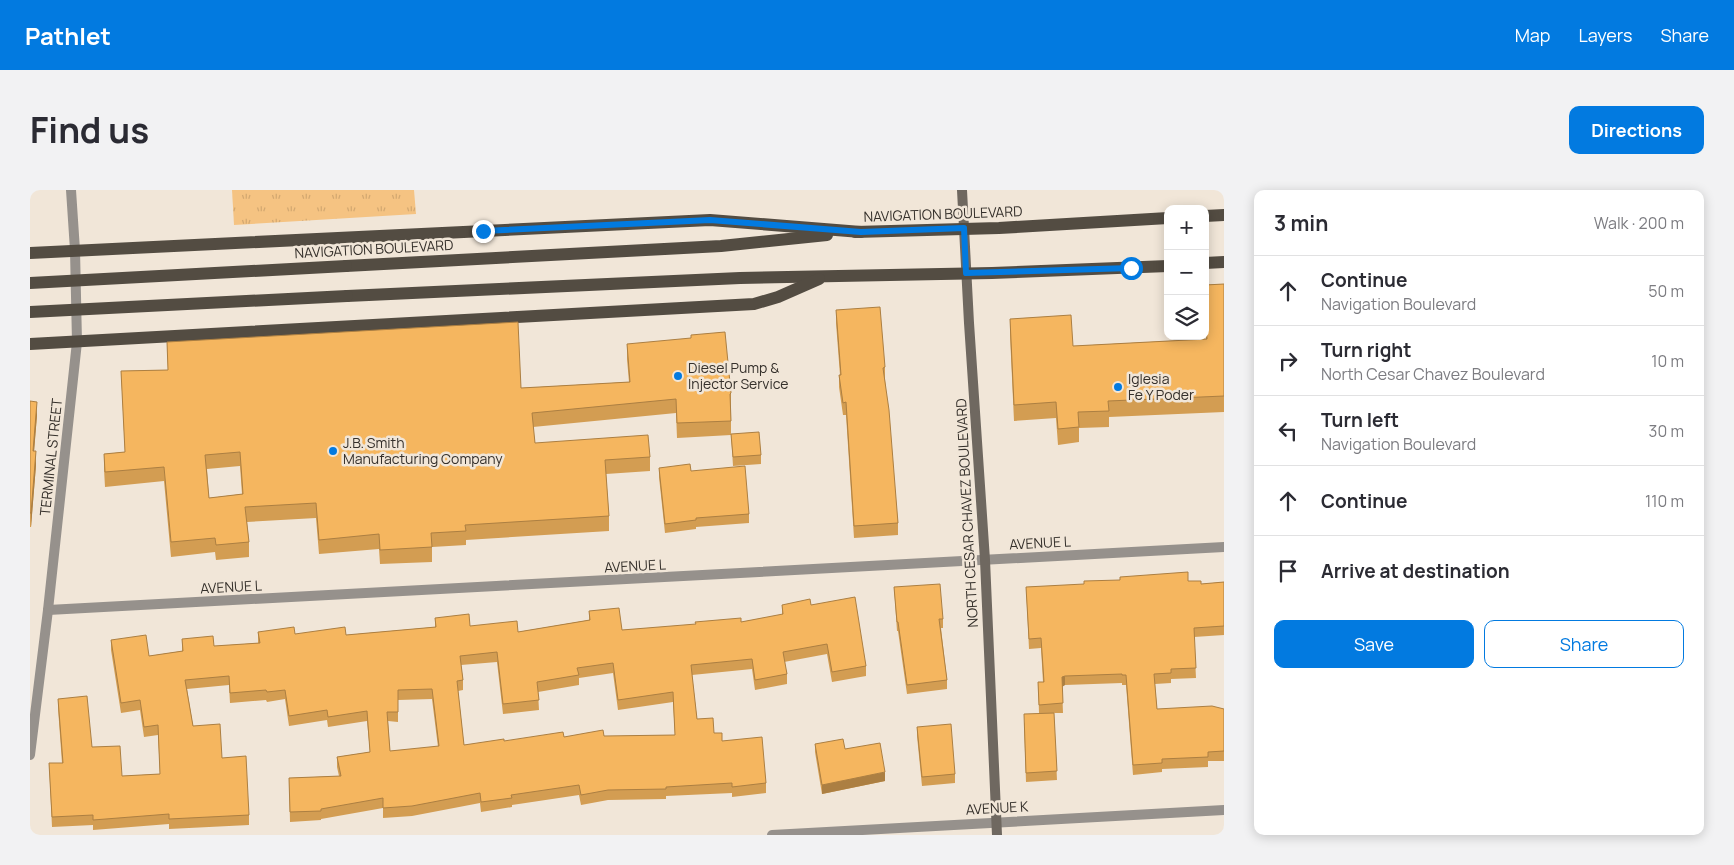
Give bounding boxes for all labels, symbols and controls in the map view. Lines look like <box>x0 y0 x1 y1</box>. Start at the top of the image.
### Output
text: Pathlet <box>25 19 111 52</box>
text: Map <box>1515 23 1550 47</box>
text: Layers <box>1578 23 1632 47</box>
text: Share <box>1660 23 1709 47</box>
text: Find us <box>30 106 149 154</box>
button: Directions <box>1569 106 1704 154</box>
street label: NAVIGATION BOULEVARD <box>863 201 1023 226</box>
map controls <box>1164 205 1209 340</box>
button: + <box>1164 205 1209 250</box>
text: 3 min <box>1274 209 1328 237</box>
text: Walk · 200 m <box>1594 212 1684 234</box>
route end <box>472 220 495 243</box>
street label: NAVIGATION BOULEVARD <box>294 235 454 262</box>
button: − <box>1164 250 1209 295</box>
route start <box>1120 257 1143 280</box>
text: Continue <box>1321 267 1407 293</box>
icon: ahead <box>1274 277 1302 305</box>
text: 50 m <box>1648 280 1684 302</box>
text: Navigation Boulevard <box>1321 293 1476 315</box>
button: layers <box>1164 295 1209 340</box>
text: Turn right <box>1321 337 1411 363</box>
icon: right <box>1274 347 1302 375</box>
text: 10 m <box>1651 350 1684 372</box>
place label: Diesel Pump & Injector Service <box>688 358 788 393</box>
text: North Cesar Chavez Boulevard <box>1321 363 1545 385</box>
place label: Iglesia Fe Y Poder <box>1128 369 1194 404</box>
marker: Diesel Pump & Injector Service <box>672 370 684 382</box>
marker: Iglesia Fe Y Poder <box>1112 381 1124 393</box>
street label: TERMINAL STREET <box>35 397 66 517</box>
street label: NORTH CESAR CHAVEZ BOULEVARD <box>951 398 982 628</box>
text: Turn left <box>1321 407 1399 433</box>
icon: left <box>1274 417 1302 445</box>
text: 30 m <box>1649 420 1684 442</box>
place label: J.B. Smith Manufacturing Company <box>343 433 503 468</box>
text: Navigation Boulevard <box>1321 433 1476 455</box>
marker: J.B. Smith Manufacturing Company <box>327 445 339 457</box>
icon: ahead <box>1274 487 1302 515</box>
text: Continue <box>1321 488 1407 514</box>
text: 110 m <box>1645 490 1684 512</box>
street label: AVENUE L <box>1009 531 1071 554</box>
street label: AVENUE L <box>604 554 666 577</box>
icon: arrive <box>1274 557 1302 585</box>
text: Arrive at destination <box>1321 558 1510 584</box>
street label: AVENUE L <box>200 575 262 598</box>
button: Save <box>1274 620 1474 668</box>
button: Share <box>1484 620 1684 668</box>
street label: AVENUE K <box>965 796 1030 819</box>

